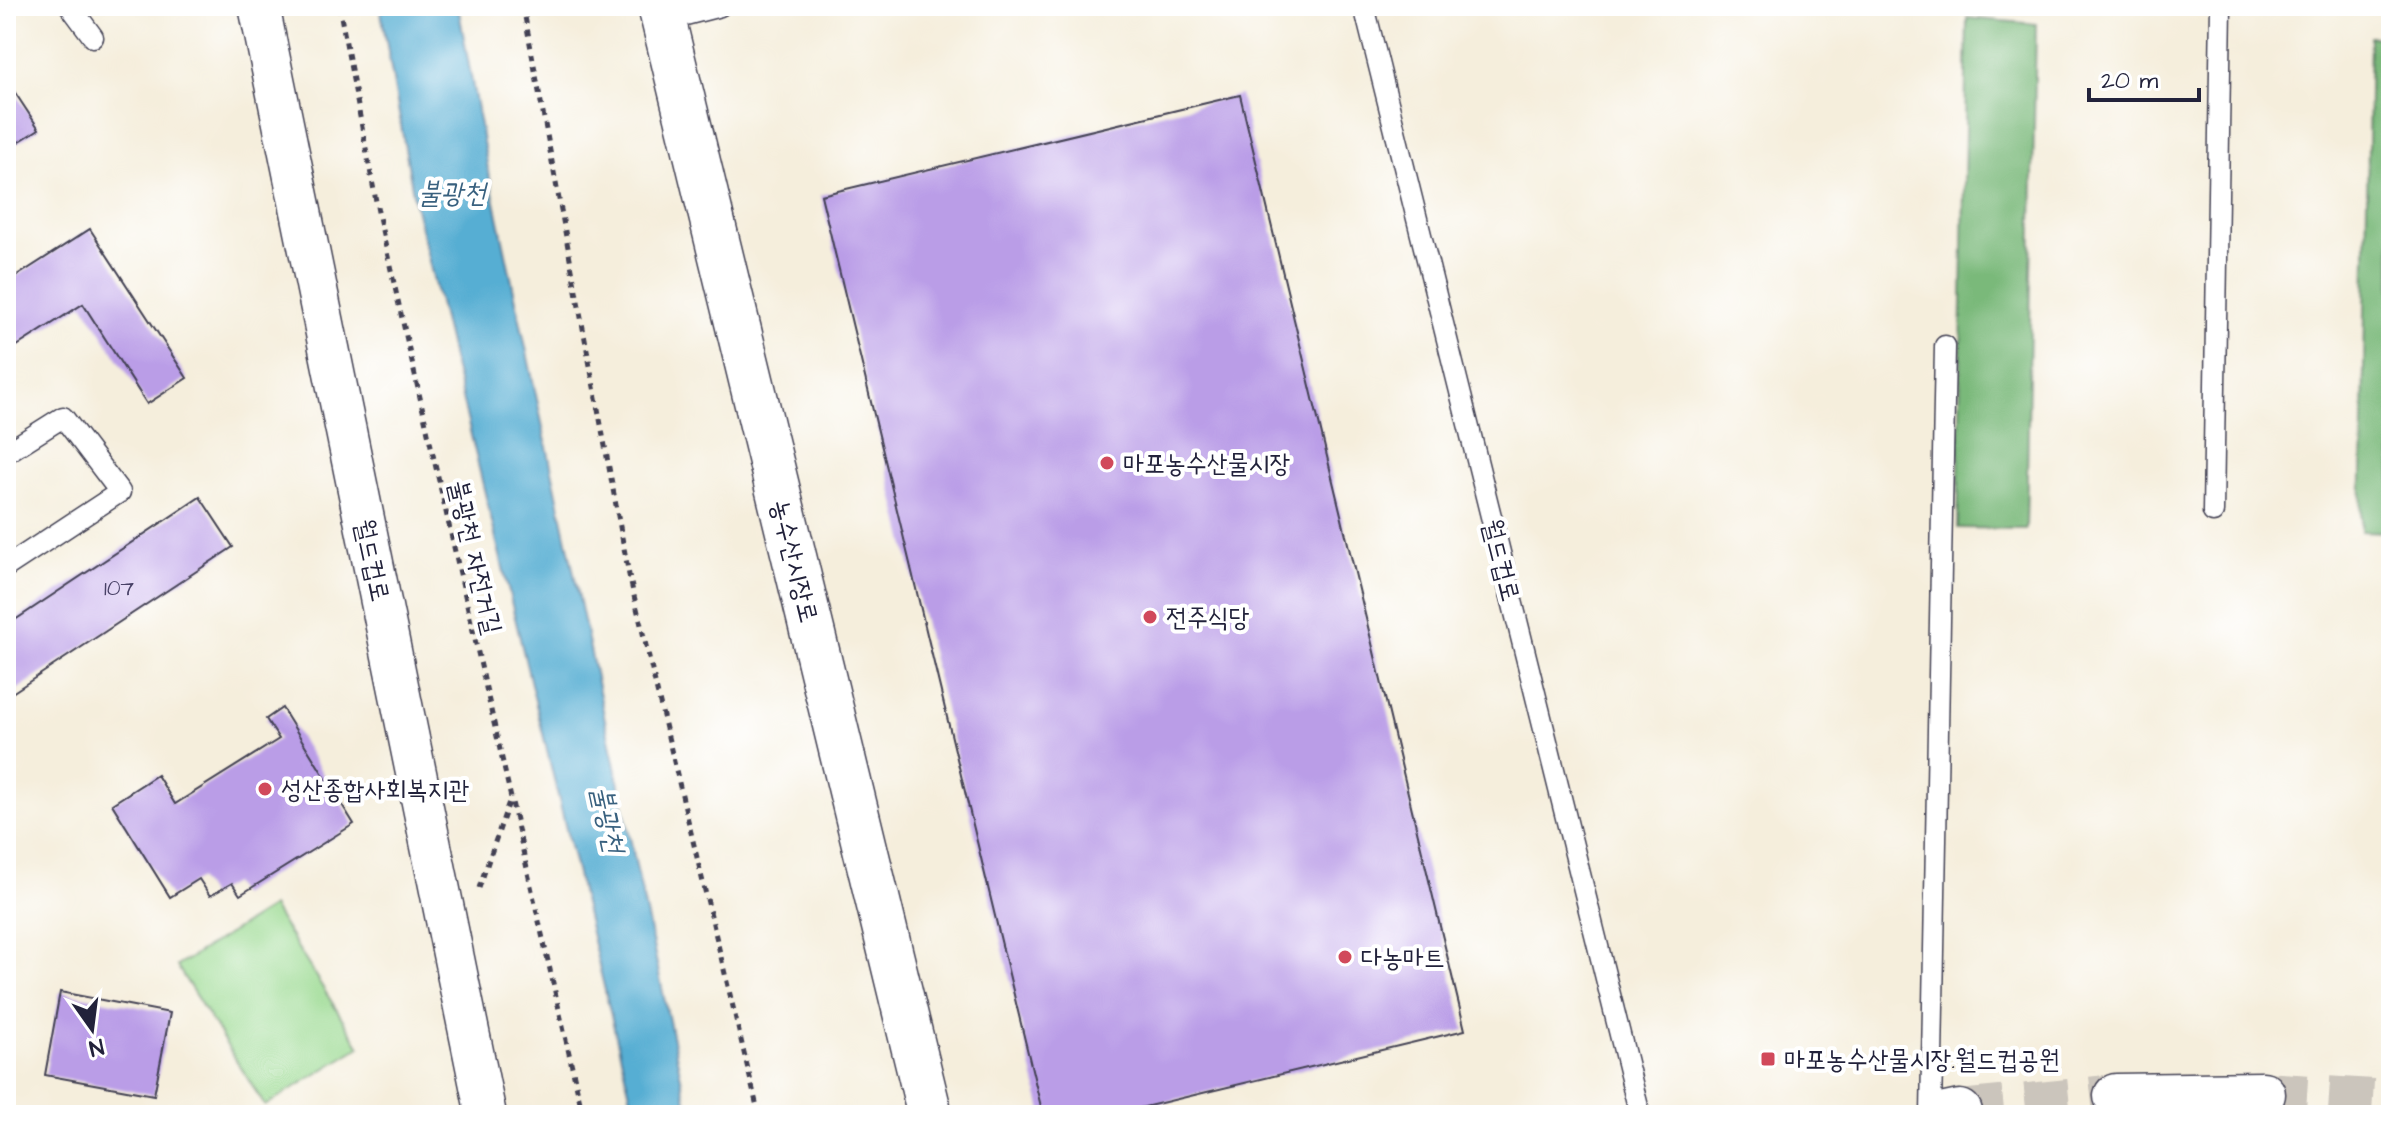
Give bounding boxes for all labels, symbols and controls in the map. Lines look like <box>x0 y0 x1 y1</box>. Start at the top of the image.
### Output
scale bar <box>2089 52 2199 102</box>
text: 20 m <box>2101 64 2158 98</box>
water label: 불광천 <box>418 174 488 213</box>
place label: 마포농수산물시장 <box>1123 446 1290 482</box>
marker: 마포농수산물시장 <box>1098 454 1116 472</box>
street label: 불광천 자전거길 <box>440 477 510 638</box>
street label: 농수산시장로 <box>761 496 827 626</box>
street label: 월드컵로 <box>1473 515 1529 605</box>
street label: 월드컵로 <box>346 516 398 605</box>
house number: 107 <box>104 573 135 604</box>
place label: 전주식당 <box>1166 600 1250 636</box>
marker: 전주식당 <box>1141 608 1159 626</box>
place label: 성산종합사회복지관 <box>281 772 469 808</box>
marker: 성산종합사회복지관 <box>256 780 274 798</box>
water label: 불광천 <box>581 782 634 859</box>
place label: 다농마트 <box>1361 940 1445 976</box>
marker: 다농마트 <box>1336 948 1354 966</box>
north arrow <box>52 989 132 1069</box>
text: N <box>86 1030 107 1064</box>
place label: 마포농수산물시장.월드컵공원 <box>1784 1042 2060 1078</box>
marker: 마포농수산물시장.월드컵공원 <box>1759 1050 1777 1068</box>

